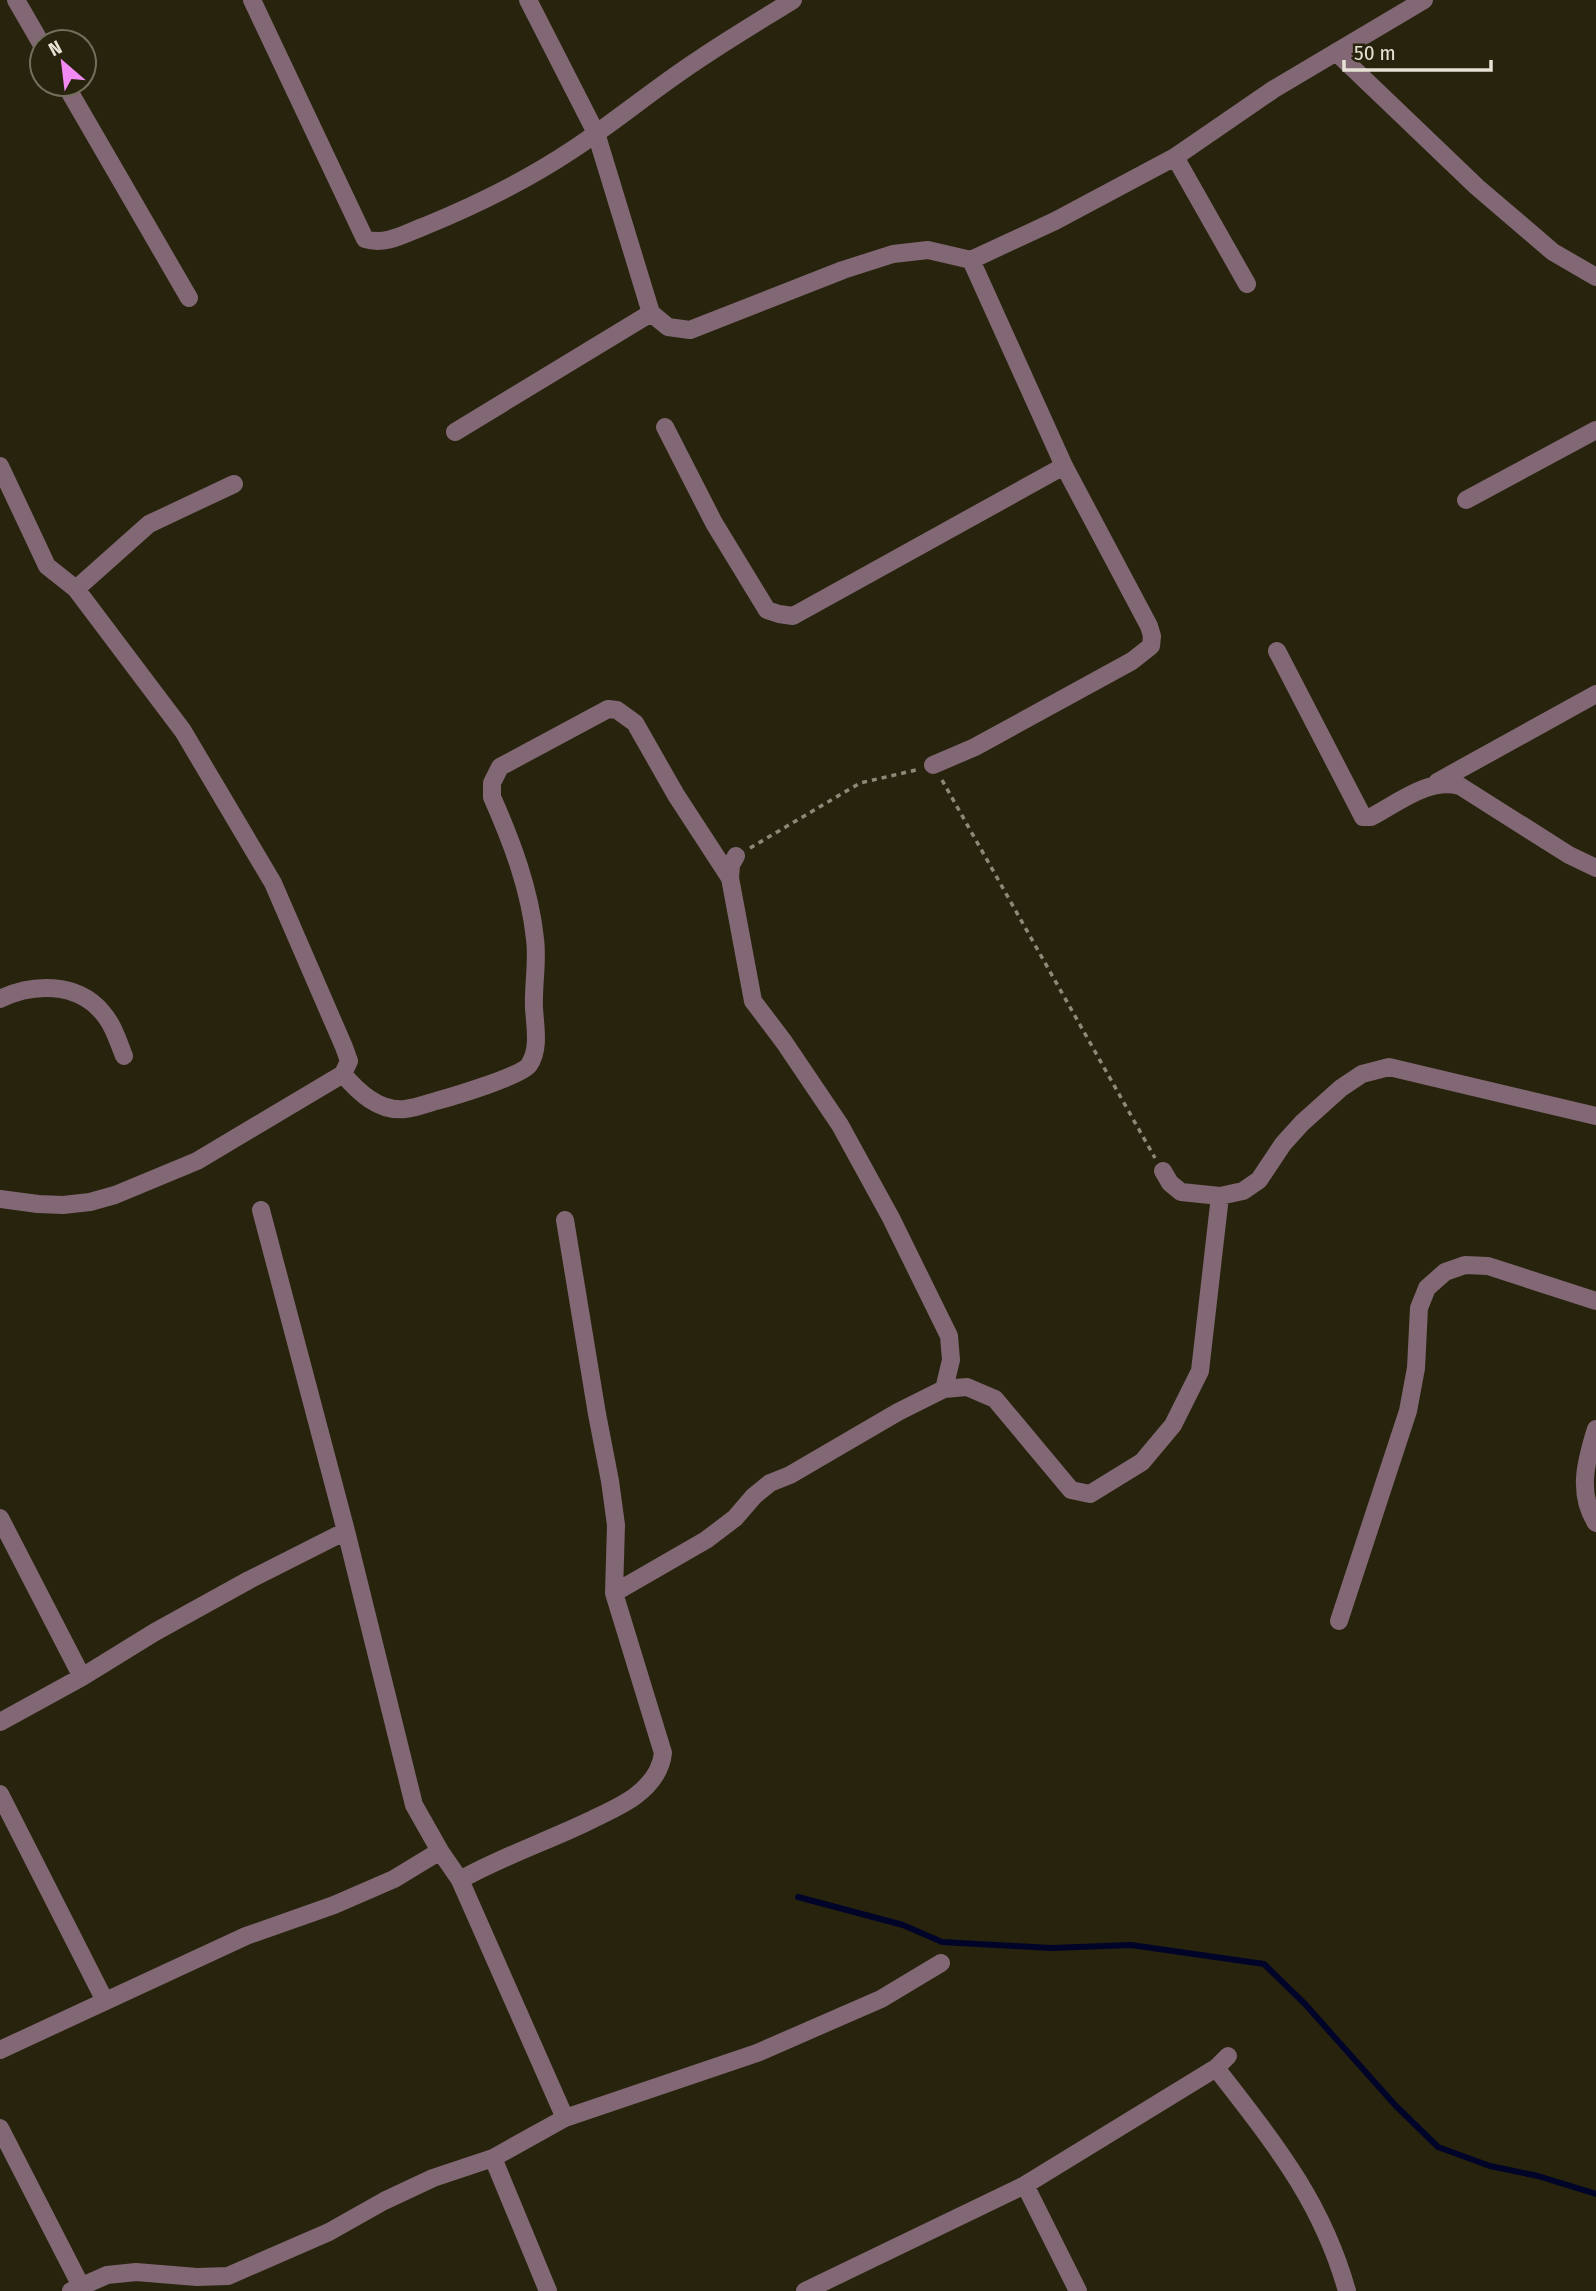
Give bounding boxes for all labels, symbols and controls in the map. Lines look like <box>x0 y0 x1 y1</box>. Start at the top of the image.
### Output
north arrow <box>28 28 98 98</box>
scale bar <box>1344 28 1491 72</box>
text: N <box>45 36 66 61</box>
text: 50 m <box>1354 40 1396 66</box>

